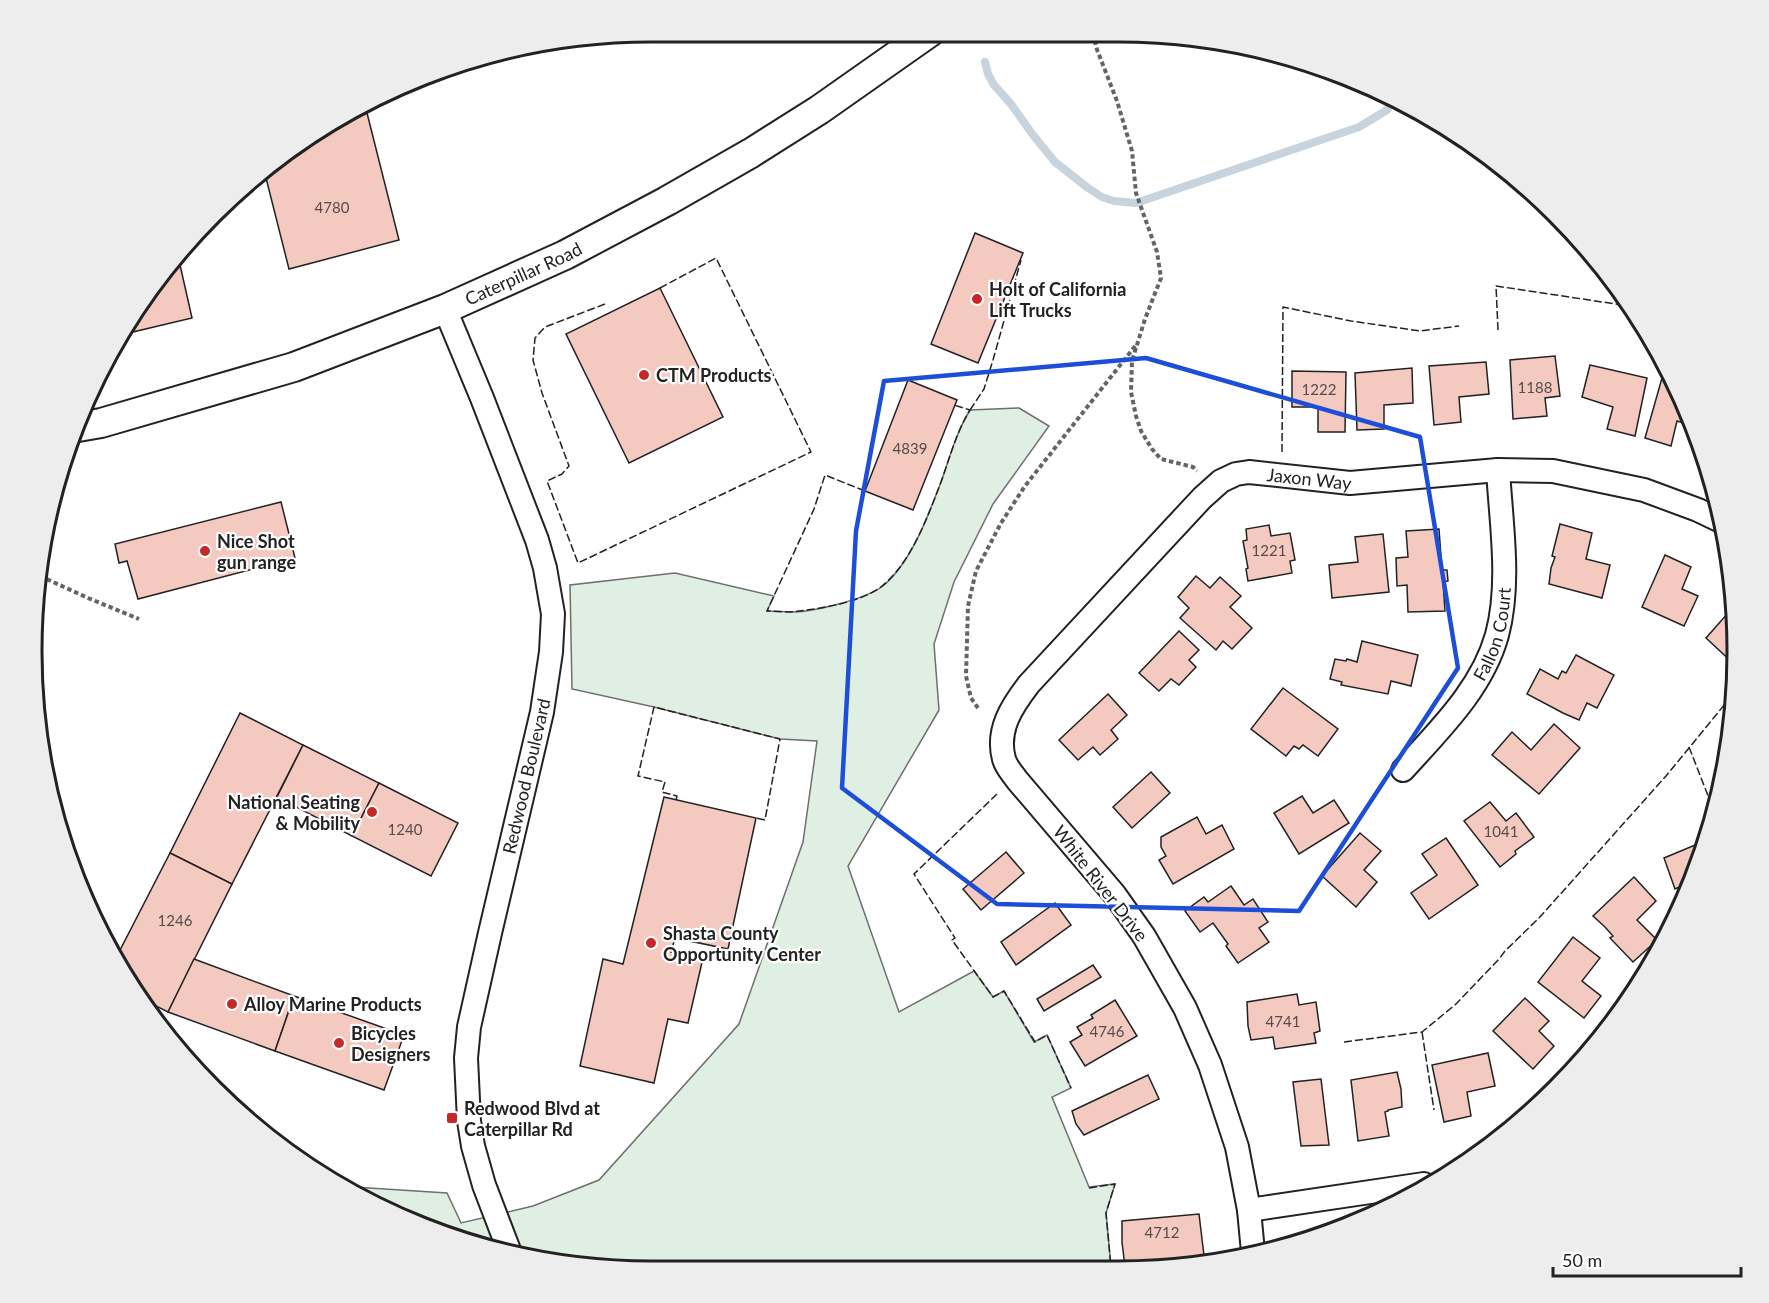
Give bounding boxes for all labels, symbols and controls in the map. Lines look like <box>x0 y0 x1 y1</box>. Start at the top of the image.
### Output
house number: 4780 <box>315 198 350 216</box>
street label: Caterpillar Road <box>461 237 585 310</box>
place label: Holt of California Lift Trucks <box>989 278 1126 321</box>
marker: Holt of California Lift Trucks <box>970 292 984 306</box>
place label: CTM Products <box>656 364 772 386</box>
marker: CTM Products <box>637 368 651 382</box>
house number: 1188 <box>1518 378 1552 396</box>
house number: 1222 <box>1302 380 1336 398</box>
house number: 4839 <box>893 439 927 457</box>
street label: Jaxon Way <box>1266 463 1353 494</box>
place label: Nice Shot gun range <box>217 530 296 573</box>
house number: 1221 <box>1252 541 1286 559</box>
marker: Nice Shot gun range <box>198 544 212 558</box>
street label: Fallon Court <box>1468 586 1515 685</box>
street label: Redwood Boulevard <box>497 696 555 856</box>
place label: National Seating & Mobility <box>228 791 360 834</box>
marker: National Seating & Mobility <box>365 805 379 819</box>
house number: 1240 <box>388 820 423 838</box>
street label: White River Drive <box>1049 821 1153 945</box>
house number: 1041 <box>1484 822 1518 840</box>
house number: 1246 <box>158 911 193 929</box>
place label: Shasta County Opportunity Center <box>663 922 821 965</box>
marker: Shasta County Opportunity Center <box>644 936 658 950</box>
place label: Alloy Marine Products <box>243 993 422 1015</box>
marker: Alloy Marine Products <box>225 997 239 1011</box>
house number: 4741 <box>1266 1012 1300 1030</box>
place label: Bicycles Designers <box>351 1022 431 1065</box>
house number: 4746 <box>1090 1022 1125 1040</box>
marker: Bicycles Designers <box>332 1036 346 1050</box>
place label: Redwood Blvd at Caterpillar Rd <box>464 1097 600 1140</box>
marker: Redwood Blvd at Caterpillar Rd <box>445 1111 459 1125</box>
house number: 4712 <box>1145 1223 1179 1241</box>
scale bar <box>1553 1240 1740 1278</box>
text: 50 m <box>1562 1249 1602 1271</box>

